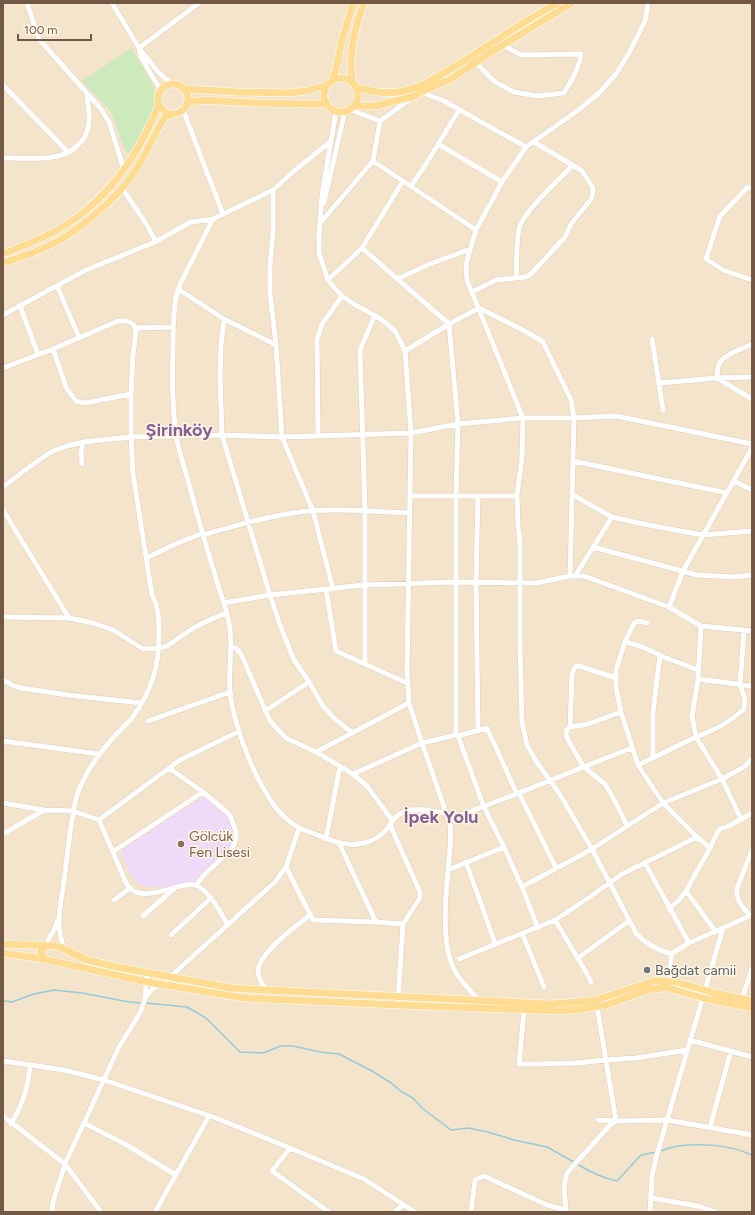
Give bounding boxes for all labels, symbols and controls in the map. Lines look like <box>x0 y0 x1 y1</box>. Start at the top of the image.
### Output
scale bar <box>18 16 91 42</box>
text: 100 m <box>24 23 58 37</box>
district label: Şirinköy <box>145 419 213 441</box>
district label: İpek Yolu <box>403 806 479 828</box>
place label: Gölcük Fen Lisesi <box>189 828 250 861</box>
marker: Gölcük Fen Lisesi <box>176 839 186 849</box>
place label: Bağdat camii <box>655 962 736 979</box>
marker: Bağdat camii <box>642 965 652 975</box>

